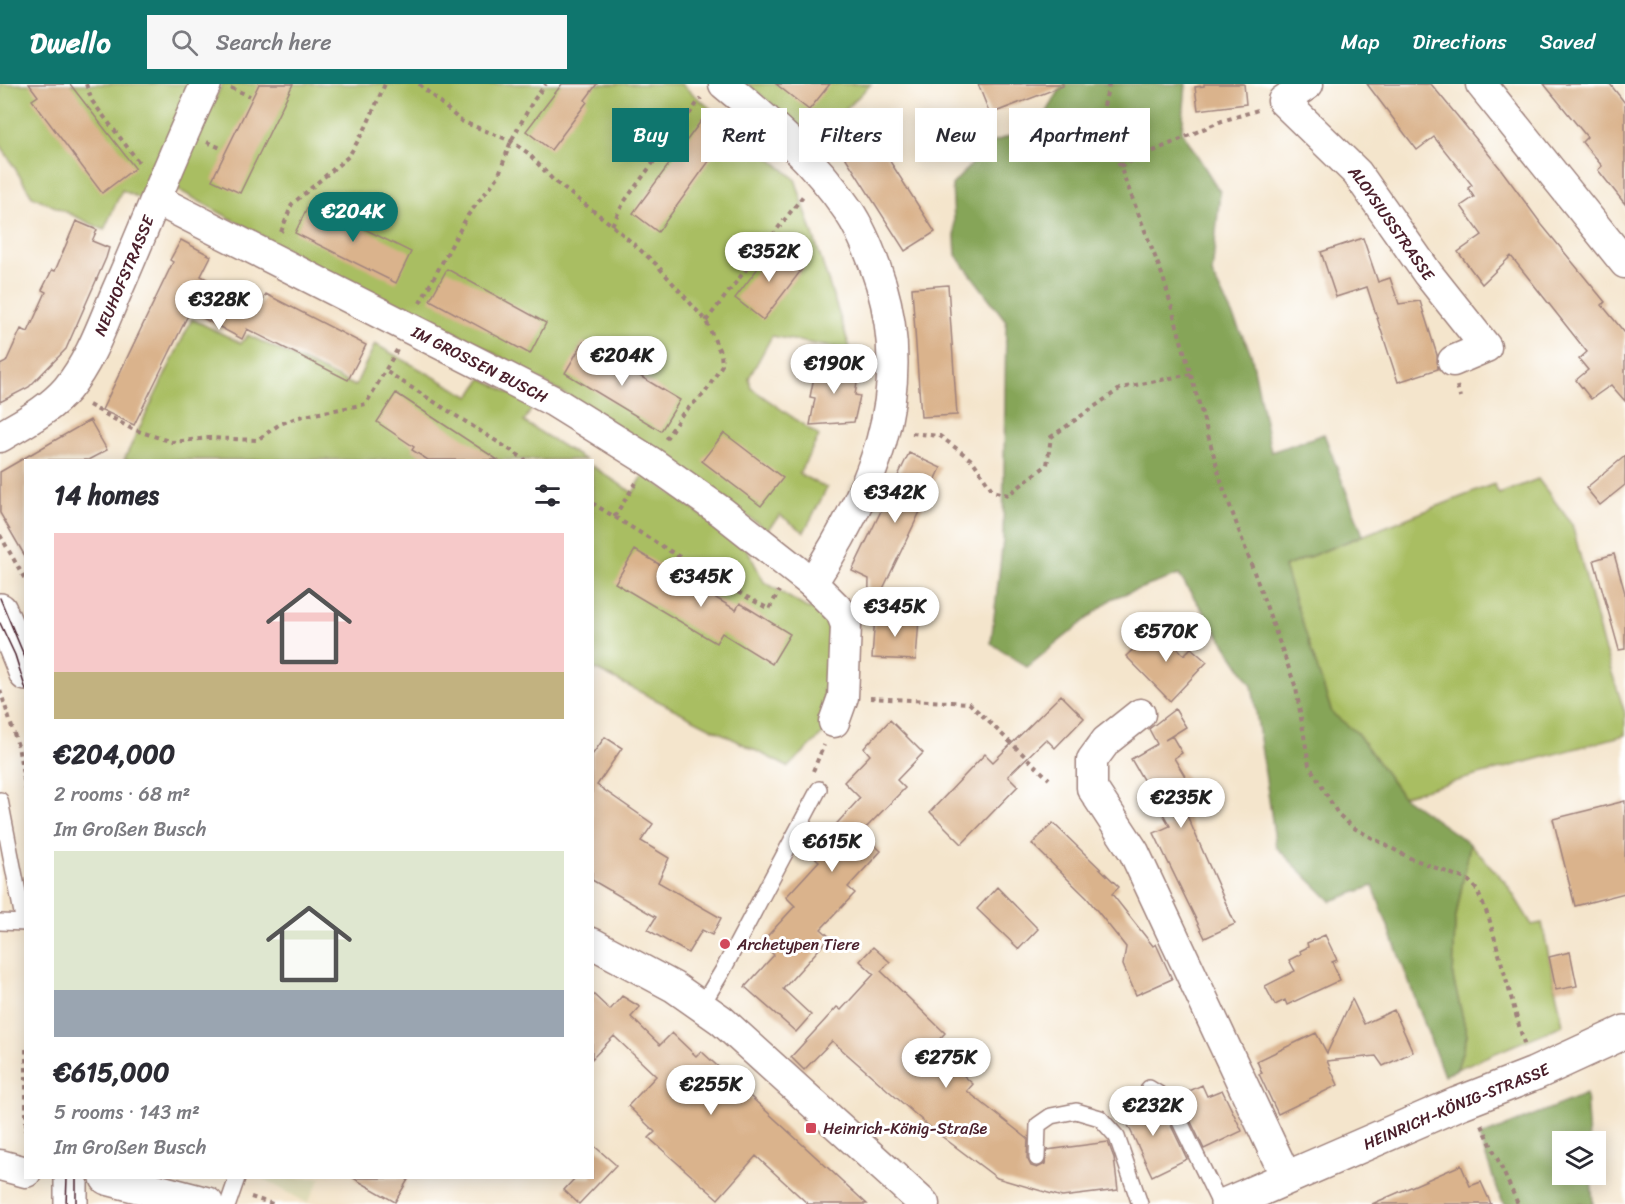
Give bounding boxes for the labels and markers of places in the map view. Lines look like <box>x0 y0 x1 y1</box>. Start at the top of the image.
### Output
pin: €204K <box>311 192 395 243</box>
pin: €352K <box>727 232 811 283</box>
pin: €328K <box>177 280 261 331</box>
pin: €204K <box>580 336 664 387</box>
pin: €190K <box>792 344 876 395</box>
pin: €342K <box>853 473 937 524</box>
pin: €345K <box>659 557 743 608</box>
pin: €345K <box>853 587 937 638</box>
pin: €570K <box>1124 612 1208 663</box>
pin: €235K <box>1139 778 1223 829</box>
pin: €615K <box>790 822 874 873</box>
place label: Archetypen Tiere <box>736 930 860 959</box>
marker: Archetypen Tiere <box>718 937 732 951</box>
pin: €275K <box>904 1038 988 1089</box>
pin: €255K <box>669 1065 753 1116</box>
pin: €232K <box>1111 1086 1195 1137</box>
place label: Heinrich-König-Straße <box>823 1114 987 1143</box>
marker: Heinrich-König-Straße <box>804 1121 818 1135</box>

